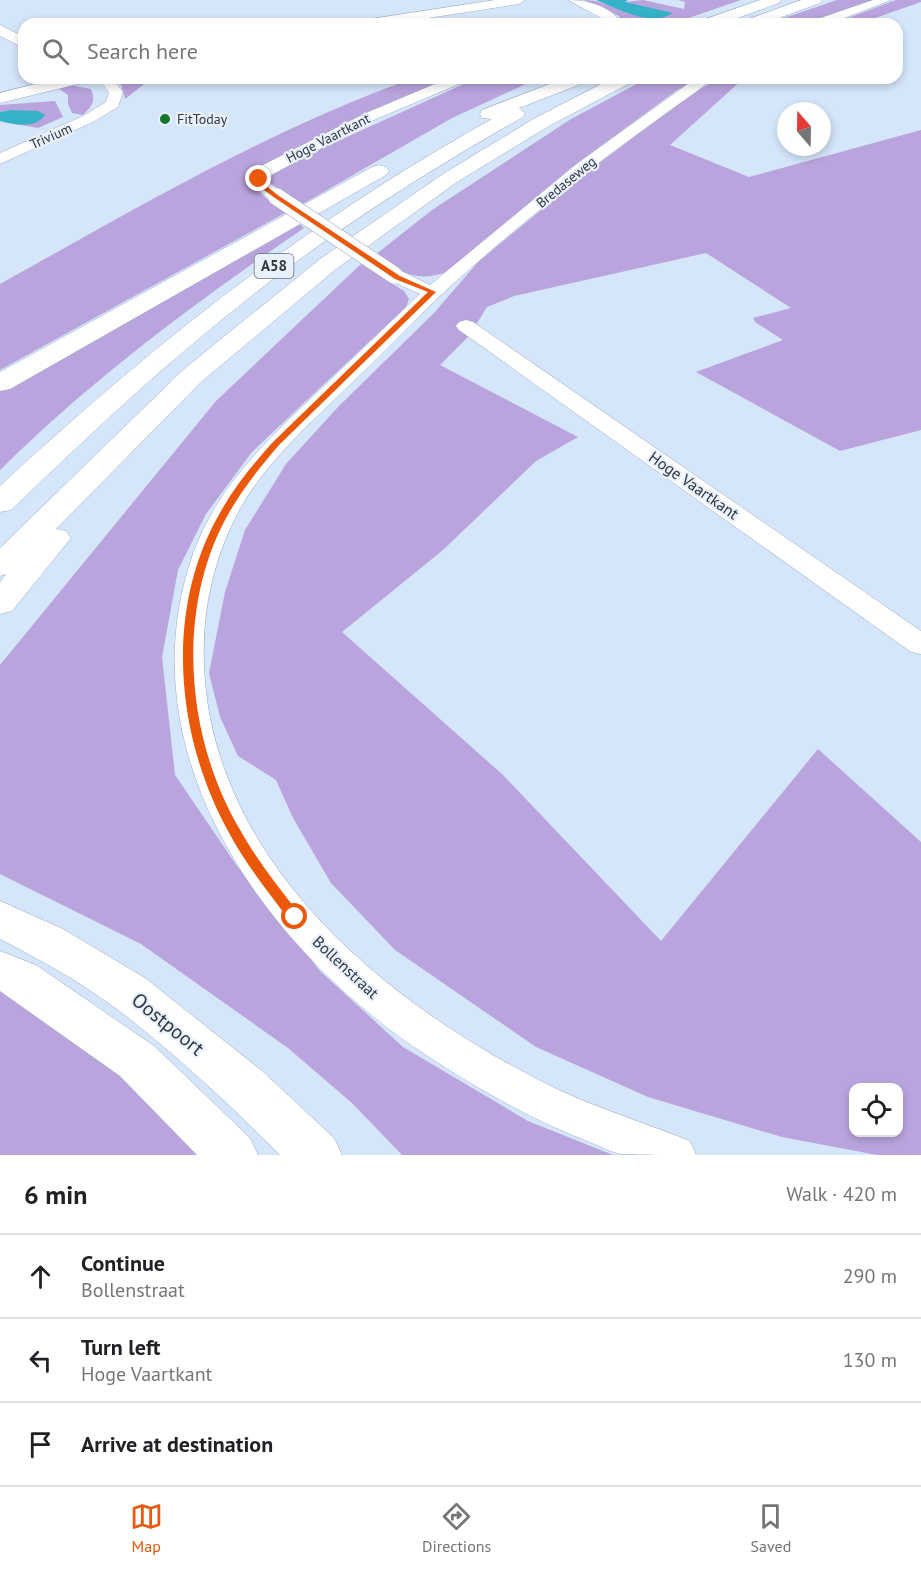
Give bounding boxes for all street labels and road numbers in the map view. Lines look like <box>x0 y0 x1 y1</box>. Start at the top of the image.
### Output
street label: Hoge Vaartkant <box>283 109 373 167</box>
street label: Trivium <box>27 119 75 153</box>
street label: Bredaseweg <box>532 152 600 212</box>
road number: A58 <box>254 254 294 278</box>
street label: Hoge Vaartkant <box>645 447 743 524</box>
street label: Bollenstraat <box>309 931 384 1003</box>
street label: Oostpoort <box>126 987 210 1061</box>

